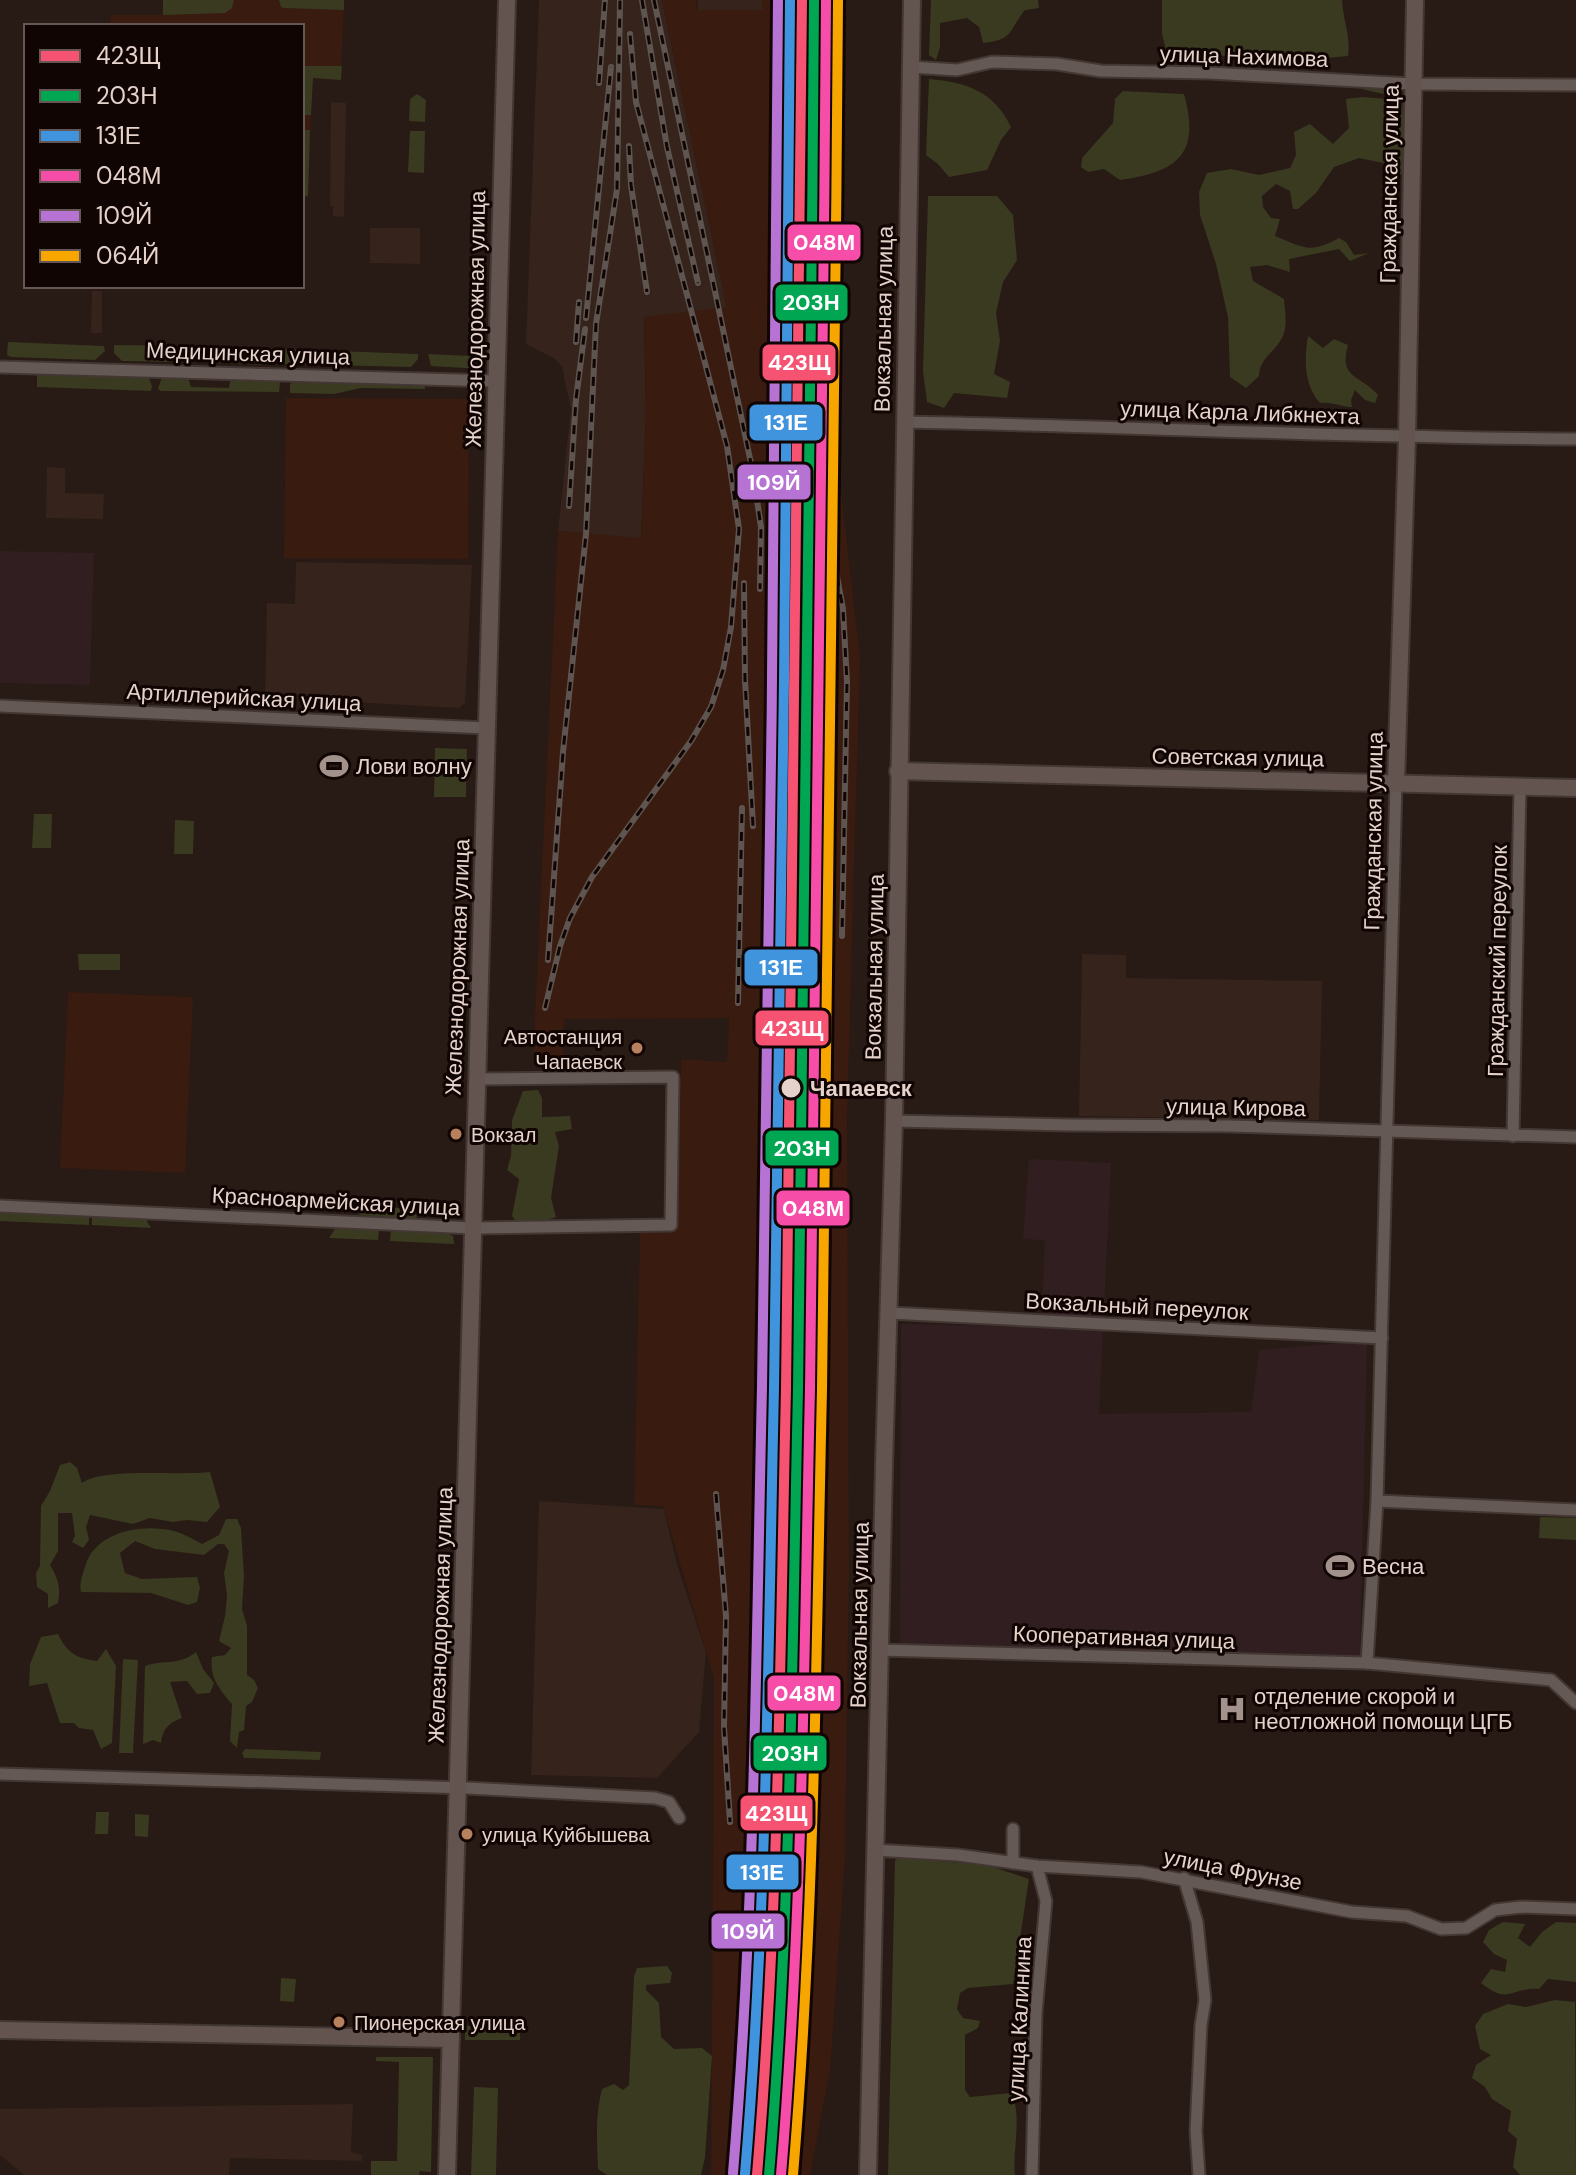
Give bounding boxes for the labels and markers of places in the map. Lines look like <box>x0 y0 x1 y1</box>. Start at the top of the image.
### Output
sports icon: Лови волну <box>319 751 349 781</box>
place label: Лови волну <box>356 752 472 781</box>
place label: Автостанция Чапаевск <box>504 1024 622 1075</box>
marker: Автостанция Чапаевск <box>629 1040 645 1056</box>
place label: Чапаевск <box>810 1074 913 1103</box>
marker: Чапаевск <box>779 1076 803 1100</box>
place label: Вокзал <box>471 1122 536 1148</box>
marker: Вокзал <box>448 1126 464 1142</box>
sports icon: Весна <box>1325 1551 1355 1581</box>
place label: Весна <box>1362 1552 1425 1581</box>
place label: отделение скорой и неотложной помощи ЦГБ <box>1254 1682 1512 1736</box>
hospital icon: отделение скорой и неотложной помощи ЦГБ <box>1217 1694 1247 1724</box>
place label: улица Куйбышева <box>482 1822 651 1848</box>
marker: улица Куйбышева <box>459 1826 475 1842</box>
place label: Пионерская улица <box>354 2010 526 2036</box>
marker: Пионерская улица <box>331 2014 347 2030</box>

